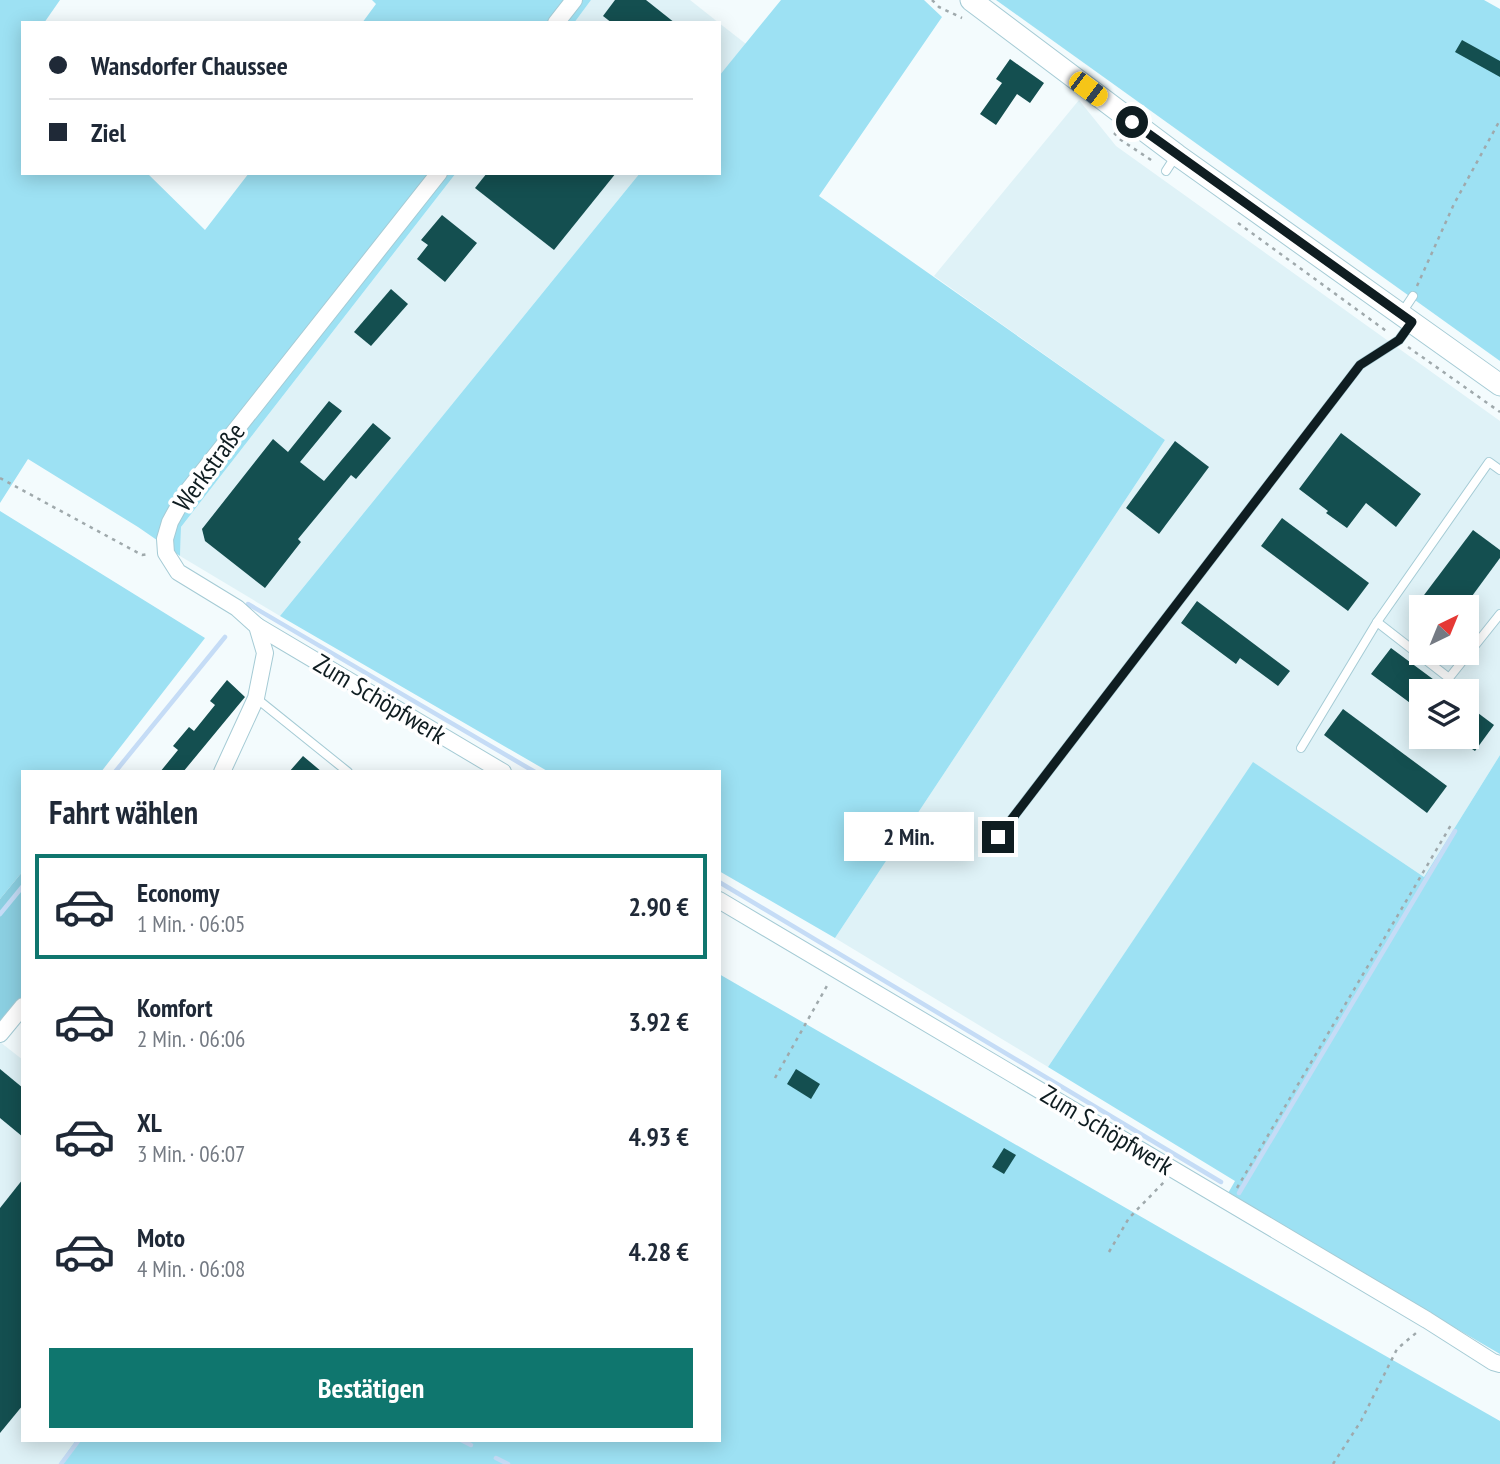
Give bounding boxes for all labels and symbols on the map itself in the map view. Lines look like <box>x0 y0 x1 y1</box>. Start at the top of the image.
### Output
car <box>1065 68 1112 110</box>
route start <box>1116 106 1148 138</box>
street label: Werkstraße <box>165 416 252 517</box>
north arrow <box>1409 595 1479 665</box>
street label: Zum Schöpfwerk <box>308 646 452 751</box>
callout: 2 Min. <box>844 812 974 862</box>
route end <box>982 821 1014 853</box>
street label: Zum Schöpfwerk <box>1035 1077 1179 1182</box>

